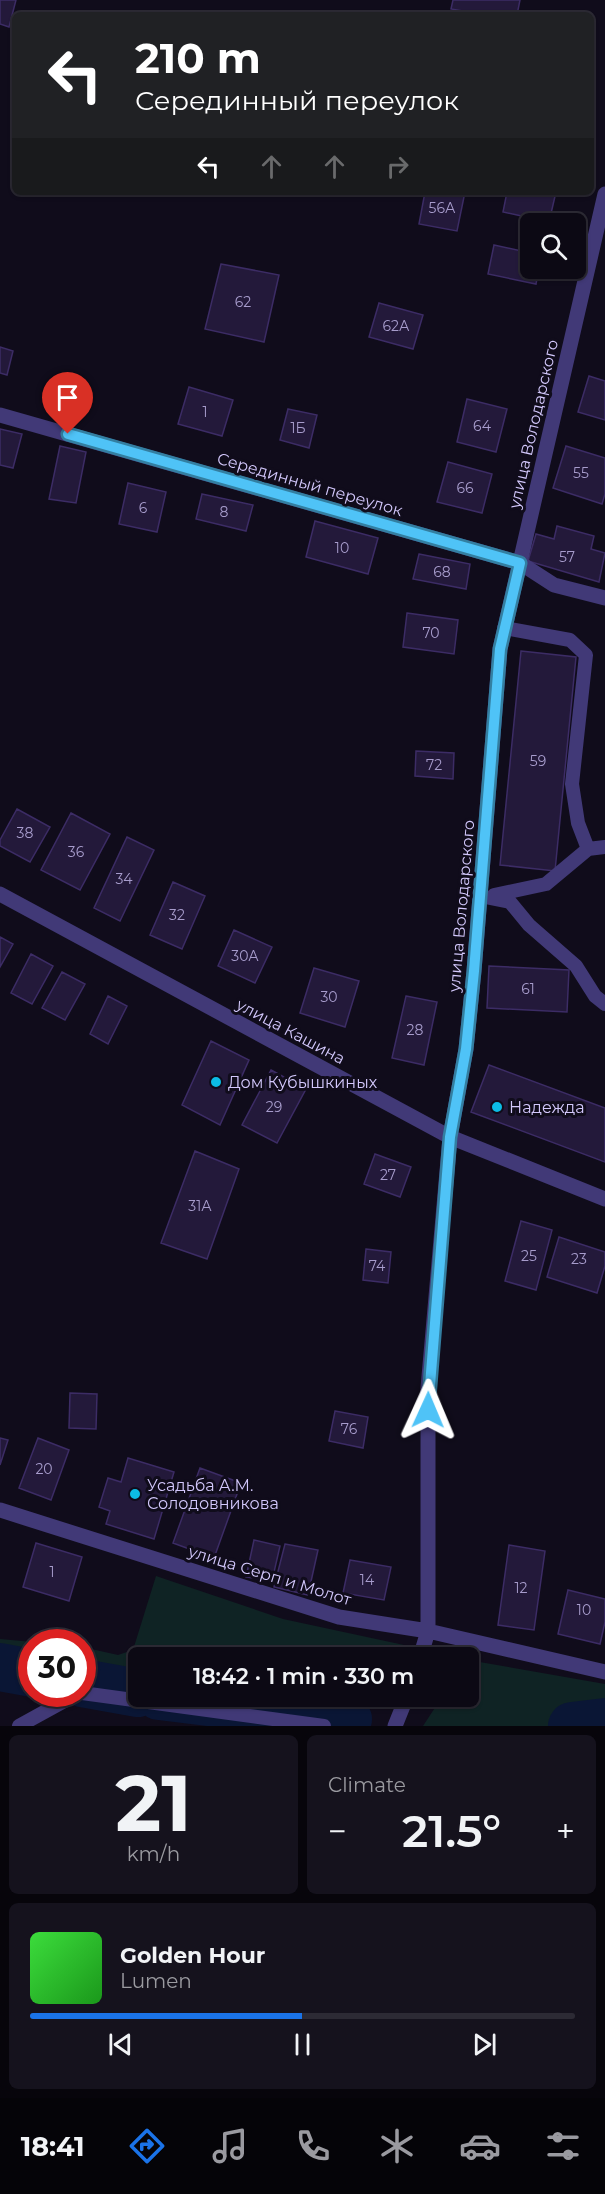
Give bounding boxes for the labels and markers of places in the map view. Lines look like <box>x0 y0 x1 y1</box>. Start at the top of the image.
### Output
pin <box>42 372 93 434</box>
place label: Дом Кубышкиных <box>228 1073 378 1092</box>
marker: Дом Кубышкиных <box>209 1075 223 1089</box>
place label: Надежда <box>509 1098 585 1117</box>
marker: Надежда <box>490 1100 504 1114</box>
place label: Усадьба А.М. Солодовникова <box>147 1476 279 1513</box>
marker: Усадьба А.М. Солодовникова <box>128 1487 142 1501</box>

